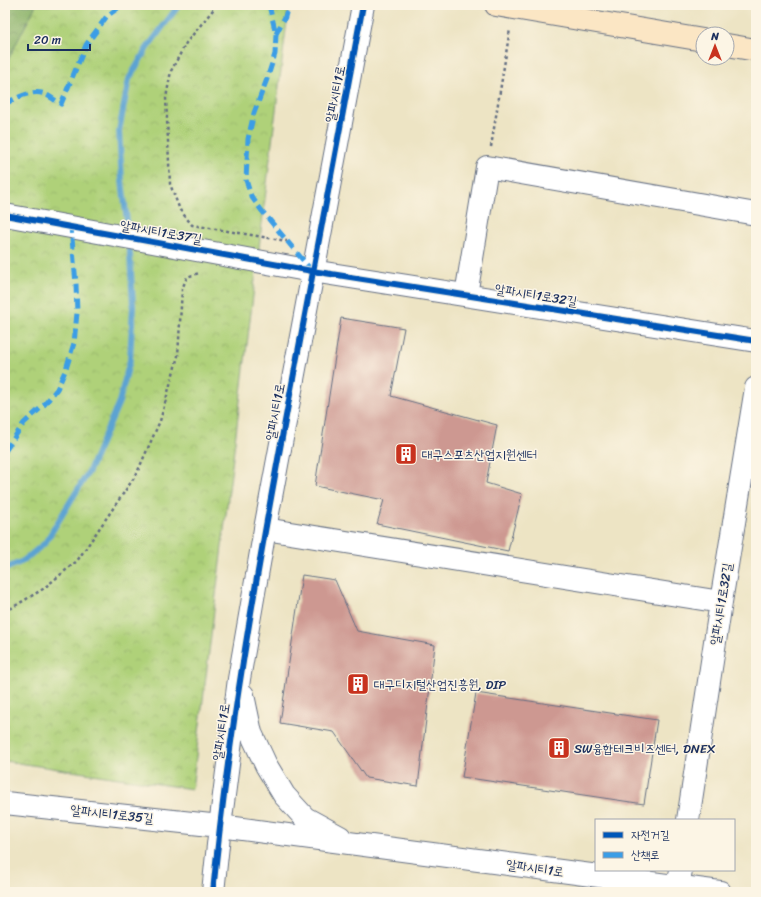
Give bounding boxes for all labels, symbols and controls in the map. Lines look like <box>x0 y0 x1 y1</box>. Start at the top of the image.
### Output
scale bar <box>28 26 90 52</box>
north arrow <box>695 26 735 66</box>
text: N <box>710 27 719 46</box>
text: 20 m <box>34 29 61 51</box>
street label: 알파시티1로 <box>318 63 352 125</box>
street label: 알파시티1로37길 <box>118 213 204 251</box>
street label: 알파시티1로32길 <box>493 277 579 313</box>
street label: 알파시티1로 <box>259 381 291 443</box>
building icon: 대구스포츠산업지원센터 <box>393 441 419 467</box>
place label: 대구스포츠산업지원센터 <box>422 443 537 466</box>
street label: 알파시티1로32길 <box>703 561 739 647</box>
building icon: 대구디지털산업진흥원, DIP <box>345 671 371 697</box>
place label: 대구디지털산업진흥원, DIP <box>374 673 506 696</box>
street label: 알파시티1로 <box>206 702 236 762</box>
building icon: SW융합테크비즈센터, DNEX <box>546 735 572 761</box>
place label: SW융합테크비즈센터, DNEX <box>574 737 716 760</box>
street label: 알파시티1로35길 <box>69 798 155 830</box>
legend <box>595 819 735 871</box>
text: 자전거길 <box>631 824 670 846</box>
text: 산책로 <box>631 844 660 866</box>
street label: 알파시티1로 <box>505 853 565 883</box>

